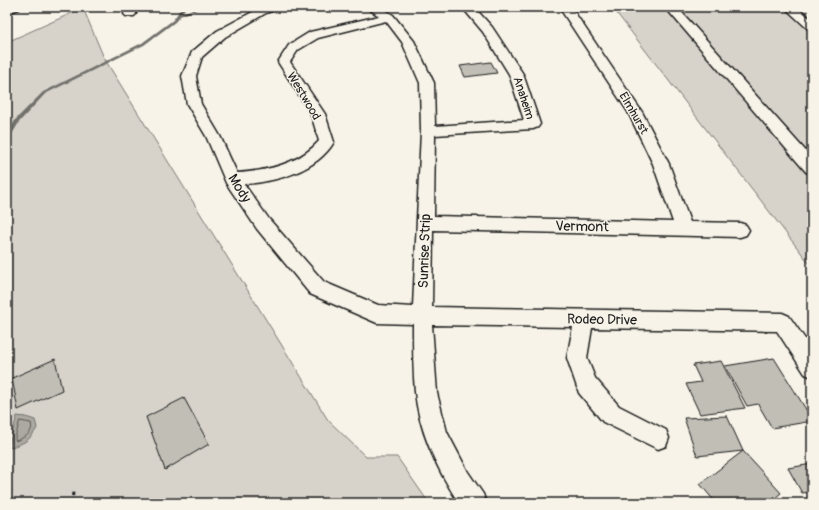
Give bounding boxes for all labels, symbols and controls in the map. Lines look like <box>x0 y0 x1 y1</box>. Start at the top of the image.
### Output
street label: Westwood <box>283 70 324 123</box>
street label: Anaheim <box>510 75 538 122</box>
street label: Elmhurst <box>616 90 652 137</box>
street label: Mody <box>224 171 255 206</box>
street label: Sunrise Strip <box>415 213 434 289</box>
street label: Vermont <box>555 218 609 235</box>
street label: Rodeo Drive <box>567 310 637 329</box>

